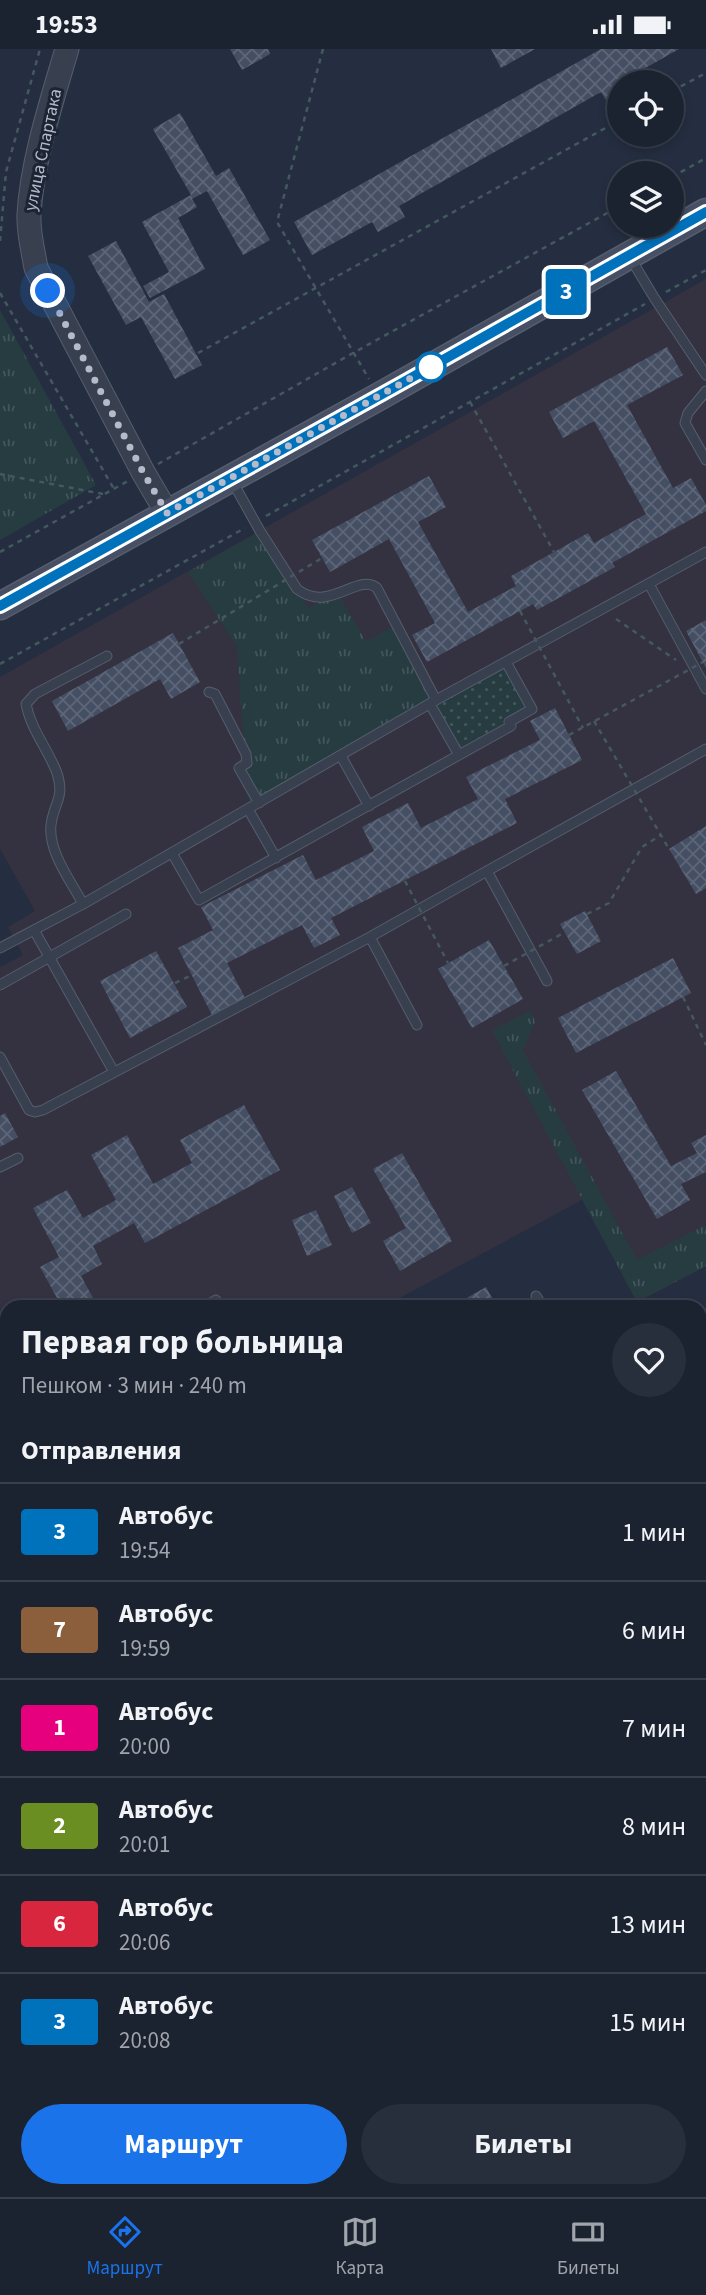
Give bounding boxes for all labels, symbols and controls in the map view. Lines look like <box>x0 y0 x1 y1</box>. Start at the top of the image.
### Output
text: 19:53 <box>35 6 98 43</box>
map controls <box>607 70 684 238</box>
button: locate <box>607 70 684 147</box>
street label: улица Спартака <box>18 86 68 214</box>
button: layers <box>607 161 684 238</box>
line badge: 3 <box>543 269 589 315</box>
your location <box>30 273 65 308</box>
text: 3 <box>560 274 572 309</box>
unlabelled marker <box>416 352 446 382</box>
text: Первая гор больница <box>21 1319 344 1366</box>
button: heart <box>612 1323 686 1397</box>
text: Пешком · 3 мин · 240 m <box>21 1369 247 1402</box>
text: Отправления <box>21 1432 181 1469</box>
text: Автобус <box>119 1497 213 1534</box>
text: 3 <box>53 1514 66 1549</box>
text: 1 мин <box>622 1514 686 1551</box>
text: 19:54 <box>119 1534 170 1567</box>
text: Автобус <box>119 1595 213 1632</box>
text: 7 <box>53 1612 66 1647</box>
text: 6 мин <box>622 1612 686 1649</box>
text: 19:59 <box>119 1632 170 1665</box>
text: Автобус <box>119 1693 213 1730</box>
text: 1 <box>53 1710 66 1745</box>
text: 7 мин <box>622 1710 686 1747</box>
text: 20:00 <box>119 1730 170 1763</box>
text: Автобус <box>119 1791 213 1828</box>
text: 2 <box>53 1808 66 1843</box>
text: 8 мин <box>622 1808 686 1845</box>
text: 20:01 <box>119 1828 170 1861</box>
text: Автобус <box>119 1889 213 1926</box>
text: 6 <box>53 1906 66 1941</box>
text: 13 мин <box>609 1906 686 1943</box>
text: 20:06 <box>119 1926 170 1959</box>
text: Автобус <box>119 1987 213 2024</box>
text: 3 <box>53 2004 66 2039</box>
text: 15 мин <box>609 2004 686 2041</box>
text: 20:08 <box>119 2024 170 2057</box>
button: Маршрут <box>21 2104 347 2184</box>
button: Билеты <box>361 2104 686 2184</box>
tab: Маршрут <box>86 2213 163 2282</box>
tab: Карта <box>335 2213 384 2282</box>
tab: Билеты <box>557 2213 620 2282</box>

